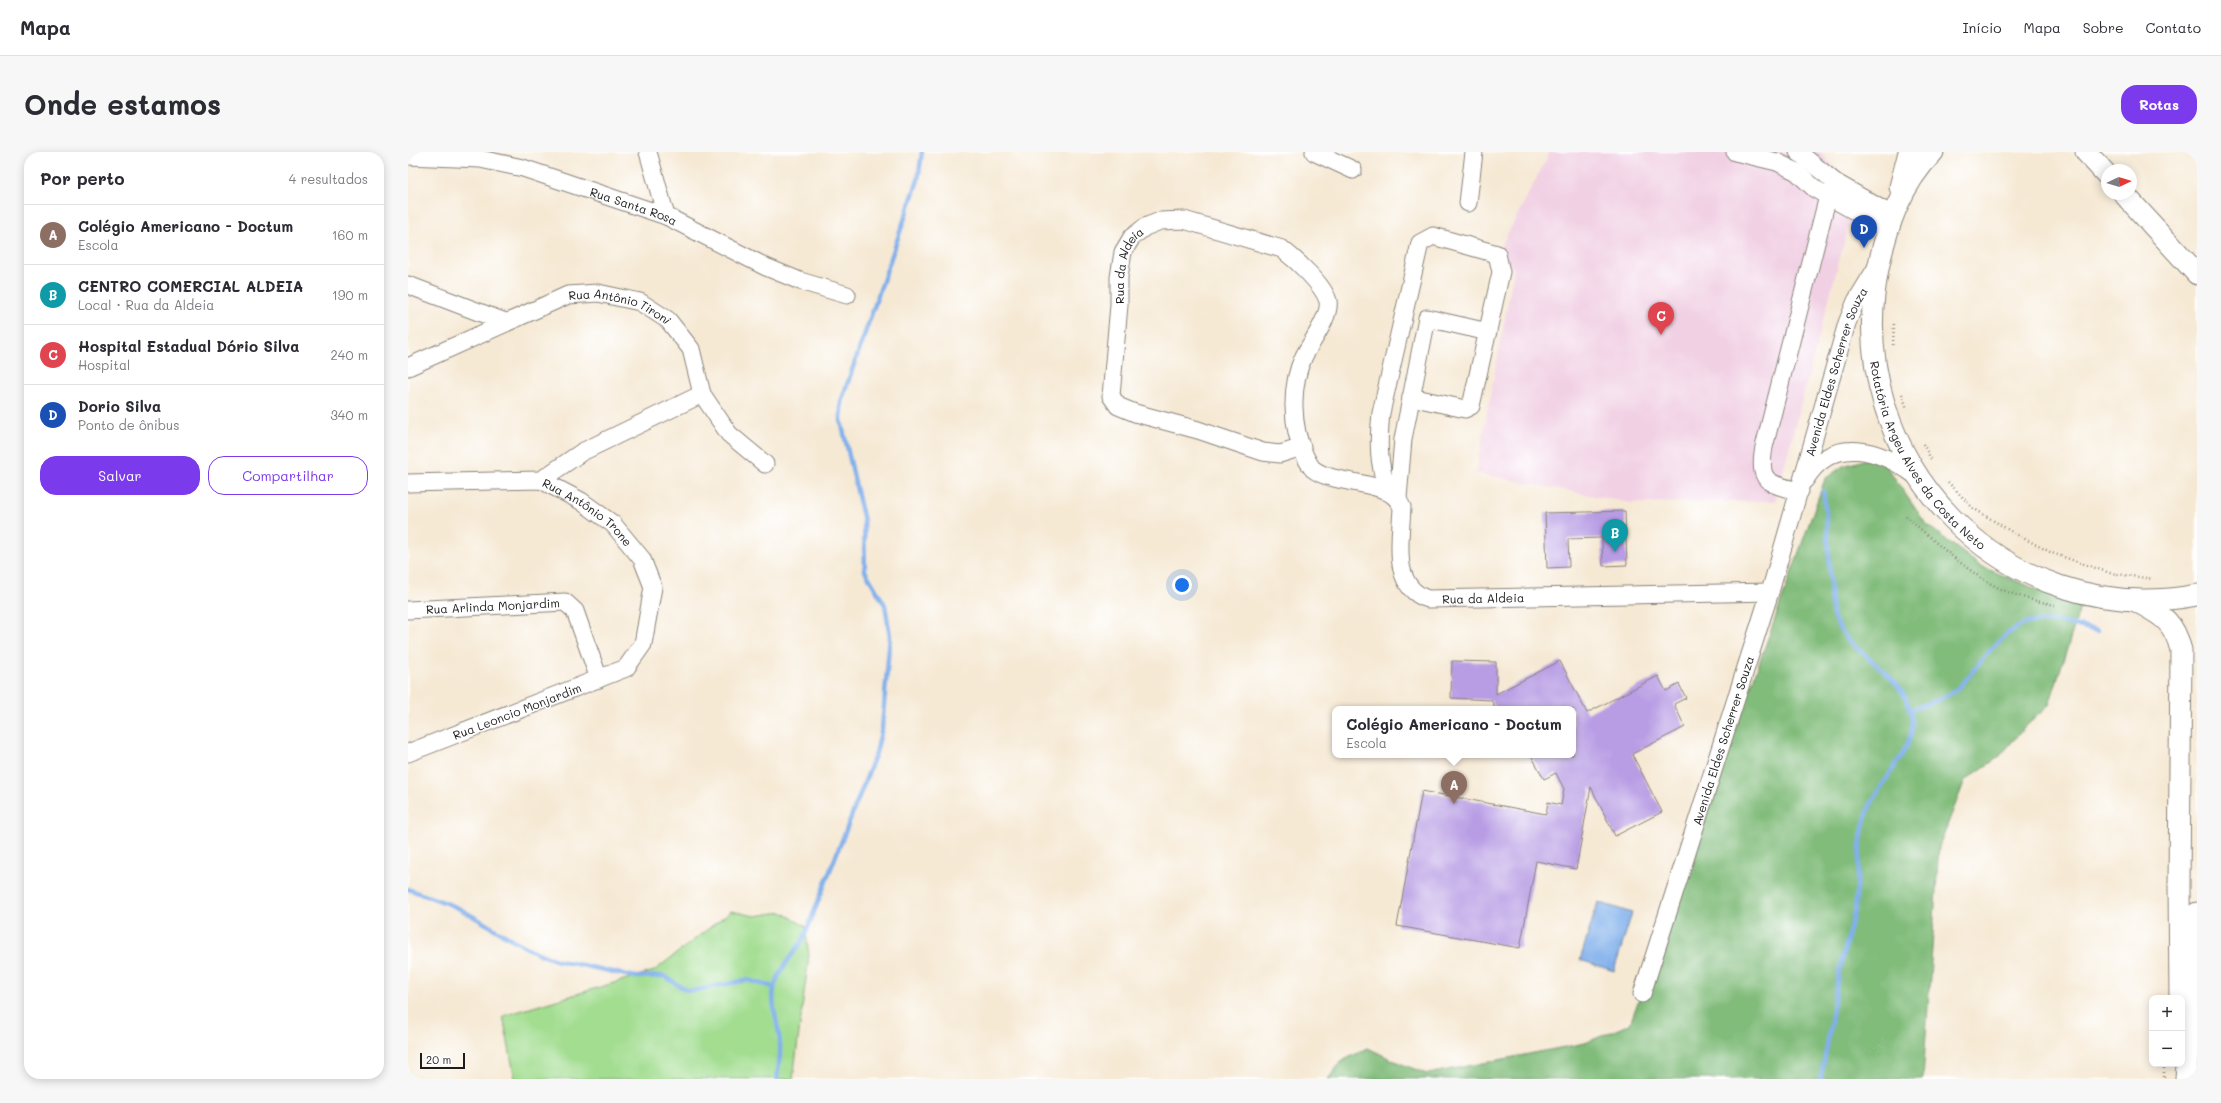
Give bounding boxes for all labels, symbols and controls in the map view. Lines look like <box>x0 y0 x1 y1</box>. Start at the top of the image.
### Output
text: Mapa <box>20 15 71 40</box>
text: Início <box>1962 18 2002 37</box>
text: Mapa <box>2024 18 2061 37</box>
text: Sobre <box>2083 18 2124 37</box>
text: Contato <box>2146 18 2201 37</box>
button: Rotas <box>2121 85 2197 124</box>
text: Onde estamos <box>24 86 221 122</box>
north arrow <box>2101 164 2137 200</box>
text: Por perto <box>40 167 124 189</box>
text: 4 resultados <box>289 170 368 187</box>
street label: Rua Santa Rosa <box>588 183 680 228</box>
pin: D <box>1851 215 1877 248</box>
text: Colégio Americano - Doctum <box>78 216 293 236</box>
street label: Rua da Aldeia <box>1111 223 1147 304</box>
text: A <box>48 226 58 243</box>
text: 160 m <box>332 226 368 243</box>
text: Escola <box>78 236 118 253</box>
text: CENTRO COMERCIAL ALDEIA <box>78 276 303 296</box>
street label: Rua Antônio Tironi <box>568 284 676 327</box>
street label: Avenida Eldes Scherrer Souza <box>1801 284 1871 458</box>
text: B <box>49 286 57 303</box>
text: 190 m <box>332 286 368 303</box>
text: Local · Rua da Aldeia <box>78 296 214 313</box>
pin: C <box>1648 302 1674 335</box>
text: Hospital Estadual Dório Silva <box>78 336 299 356</box>
text: C <box>48 346 58 363</box>
text: 240 m <box>331 346 368 363</box>
text: Hospital <box>78 356 130 373</box>
street label: Rotatória Argeu Alves da Costa Neto <box>1867 360 1989 553</box>
text: Dorio Silva <box>78 396 161 416</box>
text: D <box>48 406 58 423</box>
text: 340 m <box>330 406 368 423</box>
text: Ponto de ônibus <box>78 416 180 433</box>
button: Salvar <box>40 456 200 495</box>
button: Compartilhar <box>208 456 368 495</box>
street label: Rua Antônio Trone <box>540 474 636 550</box>
pin: B <box>1602 519 1628 552</box>
your location <box>1172 575 1192 595</box>
street label: Rua da Aldeia <box>1442 589 1524 607</box>
street label: Rua Arlinda Monjardim <box>426 594 560 617</box>
street label: Avenida Eldes Scherrer Souza <box>1688 654 1757 827</box>
street label: Rua Leoncio Monjardim <box>450 679 584 743</box>
popup <box>1332 706 1576 758</box>
text: Colégio Americano - Doctum <box>1346 714 1562 734</box>
text: Escola <box>1346 734 1387 751</box>
pin: A <box>1441 771 1467 804</box>
map controls <box>2149 995 2185 1067</box>
button: + <box>2149 995 2185 1031</box>
button: − <box>2149 1031 2185 1067</box>
scale bar <box>420 1051 465 1070</box>
text: 20 m <box>426 1052 451 1067</box>

